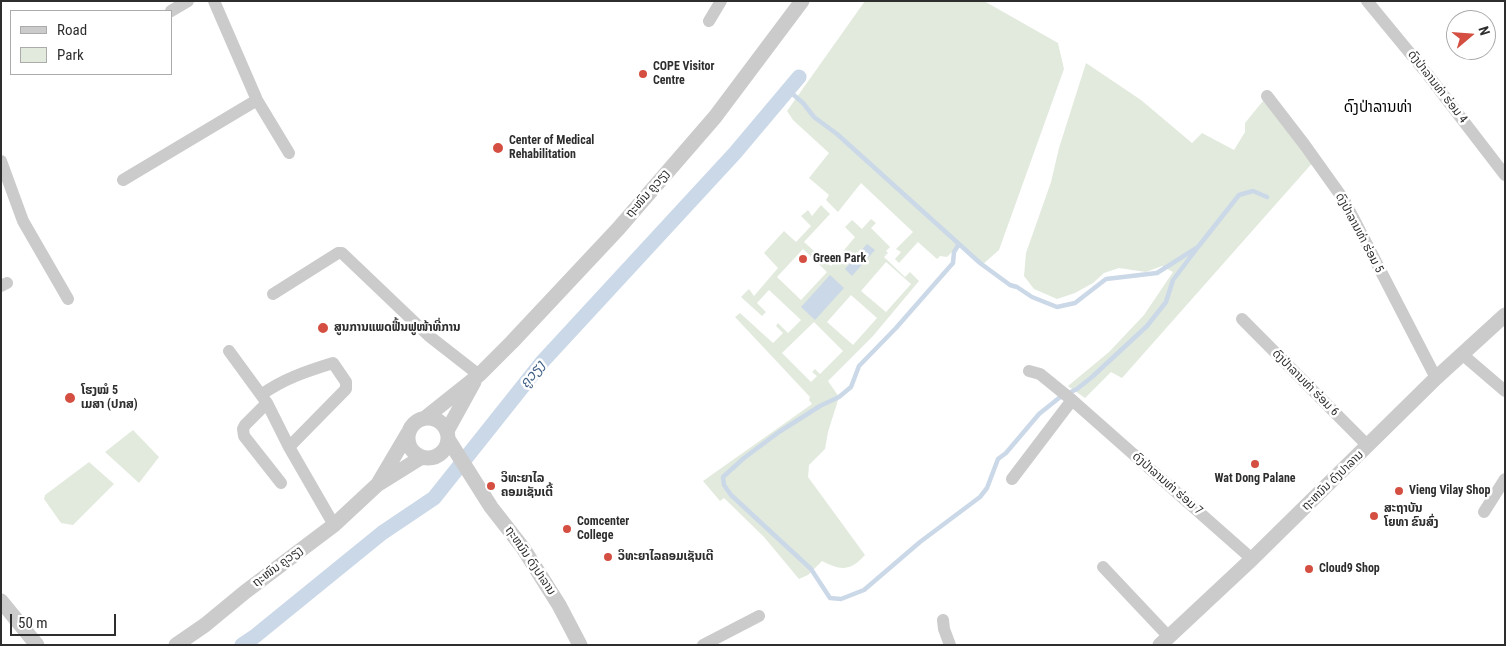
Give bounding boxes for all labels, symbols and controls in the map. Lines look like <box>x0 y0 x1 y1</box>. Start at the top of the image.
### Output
legend <box>10 10 172 75</box>
north arrow <box>1446 10 1496 60</box>
text: Road <box>57 21 87 39</box>
text: N <box>1475 24 1493 37</box>
text: Park <box>57 46 84 64</box>
street label: ດົງປ່າລານທ່າ ຮ່ອມ 4 <box>1404 48 1470 126</box>
place label: COPE Visitor Centre <box>653 60 714 88</box>
marker: COPE Visitor Centre <box>637 68 649 80</box>
district label: ດົງປ່າລານທ່າ <box>1344 99 1412 117</box>
place label: Center of Medical Rehabilitation <box>509 134 594 162</box>
marker: Center of Medical Rehabilitation <box>491 141 505 155</box>
street label: ຖະໜົນ ຄູວຽງ <box>623 167 673 221</box>
street label: ດົງປ່າລານທ່າ ຮ່ອມ 5 <box>1332 191 1386 275</box>
place label: Green Park <box>813 252 866 266</box>
marker: Green Park <box>797 253 809 265</box>
marker: ສູນການແພດຟື້ນຟູໜ້າທີ່ການ <box>316 321 330 335</box>
place label: ສູນການແພດຟື້ນຟູໜ້າທີ່ການ <box>334 321 461 335</box>
street label: ດົງປ່າລານທ່າ ຮ່ອມ 6 <box>1269 347 1341 419</box>
water label: ຄູວຽງ <box>517 358 549 392</box>
place label: ໂຮງໝໍ 5 ເມສາ (ປກສ) <box>81 384 138 412</box>
marker: ໂຮງໝໍ 5 ເມສາ (ປກສ) <box>63 391 77 405</box>
street label: ຖະຫນົນ ດົງປາລານ <box>1299 448 1367 514</box>
street label: ດົງປ່າລານທ່າ ຮ່ອມ 7 <box>1129 450 1205 518</box>
marker: Wat Dong Palane <box>1249 458 1261 470</box>
place label: ວິທະຍາໄລ ຄອມເຊັນເຕີ້ <box>501 472 553 500</box>
place label: Wat Dong Palane <box>1214 472 1296 486</box>
marker: ວິທະຍາໄລ ຄອມເຊັນເຕີ້ <box>485 480 497 492</box>
place label: Vieng Vilay Shop <box>1409 484 1490 498</box>
marker: Vieng Vilay Shop <box>1393 485 1405 497</box>
place label: ສະຖາບັນ ໂຍທາ ຂົນສົ່ງ <box>1384 502 1439 530</box>
marker: ສະຖາບັນ ໂຍທາ ຂົນສົ່ງ <box>1368 510 1380 522</box>
place label: Comcenter College <box>577 515 629 543</box>
marker: Comcenter College <box>561 523 573 535</box>
street label: ຖະຫນົນ ດົງປາລານ <box>502 524 558 598</box>
street label: ຖະໜົນ ຄູວຽງ <box>250 543 306 591</box>
place label: ວິທະຍາໄລຄອມເຊັນເຕີ <box>618 550 713 564</box>
marker: ວິທະຍາໄລຄອມເຊັນເຕີ <box>602 551 614 563</box>
place label: Cloud9 Shop <box>1319 562 1380 576</box>
marker: Cloud9 Shop <box>1303 563 1315 575</box>
scale bar <box>12 604 119 636</box>
text: 50 m <box>18 614 48 632</box>

